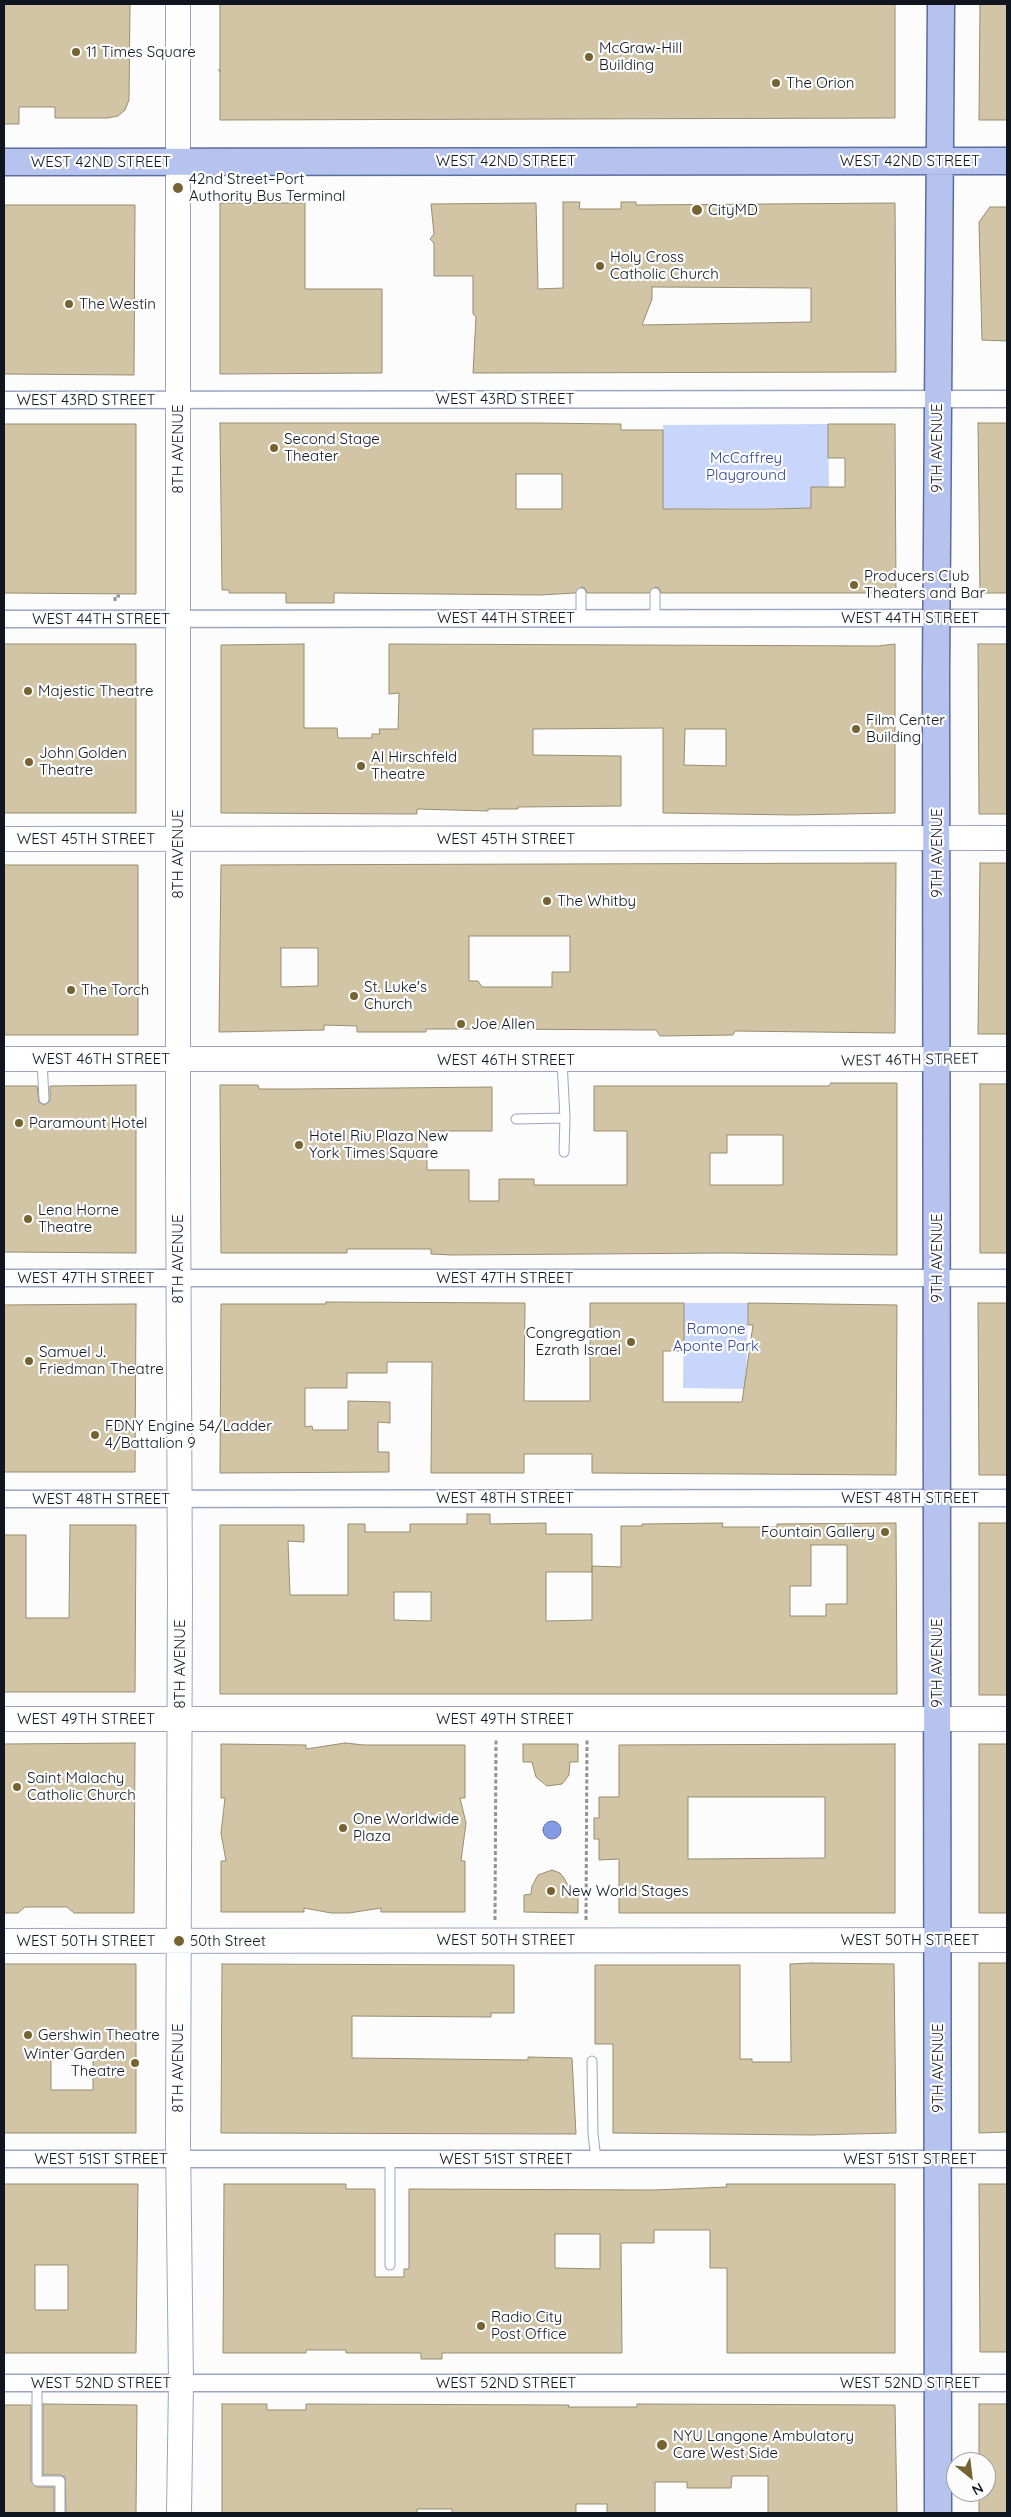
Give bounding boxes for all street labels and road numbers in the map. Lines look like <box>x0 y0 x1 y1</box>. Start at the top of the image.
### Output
street label: WEST 42ND STREET <box>436 152 576 170</box>
street label: WEST 42ND STREET <box>840 152 980 170</box>
street label: WEST 42ND STREET <box>31 153 171 171</box>
street label: WEST 43RD STREET <box>436 390 574 408</box>
street label: WEST 43RD STREET <box>17 391 155 409</box>
street label: 9TH AVENUE <box>928 403 946 493</box>
street label: 8TH AVENUE <box>169 404 187 494</box>
street label: WEST 44TH STREET <box>437 609 575 627</box>
street label: WEST 44TH STREET <box>841 609 979 627</box>
street label: WEST 44TH STREET <box>32 610 170 628</box>
street label: 9TH AVENUE <box>928 808 946 898</box>
street label: 8TH AVENUE <box>169 809 187 899</box>
street label: WEST 45TH STREET <box>17 830 155 848</box>
street label: WEST 45TH STREET <box>437 830 575 848</box>
street label: WEST 46TH STREET <box>32 1050 170 1068</box>
street label: WEST 46TH STREET <box>841 1050 979 1070</box>
street label: WEST 46TH STREET <box>437 1051 575 1069</box>
street label: 9TH AVENUE <box>928 1213 946 1303</box>
street label: 8TH AVENUE <box>169 1214 187 1304</box>
street label: WEST 47TH STREET <box>17 1269 155 1287</box>
street label: WEST 47TH STREET <box>436 1269 574 1287</box>
street label: WEST 48TH STREET <box>436 1489 574 1507</box>
street label: WEST 48TH STREET <box>841 1489 979 1507</box>
street label: WEST 48TH STREET <box>32 1490 170 1508</box>
street label: 9TH AVENUE <box>928 1618 946 1708</box>
street label: 8TH AVENUE <box>171 1619 189 1709</box>
street label: WEST 49TH STREET <box>17 1710 155 1728</box>
street label: WEST 49TH STREET <box>436 1710 574 1728</box>
street label: WEST 50TH STREET <box>437 1931 575 1949</box>
street label: WEST 50TH STREET <box>841 1931 979 1949</box>
street label: WEST 50TH STREET <box>17 1932 155 1950</box>
street label: 8TH AVENUE <box>169 2023 187 2113</box>
street label: 9TH AVENUE <box>929 2023 947 2113</box>
street label: WEST 51ST STREET <box>34 2150 168 2168</box>
street label: WEST 51ST STREET <box>439 2150 573 2168</box>
street label: WEST 51ST STREET <box>843 2150 977 2168</box>
street label: WEST 52ND STREET <box>31 2374 171 2392</box>
street label: WEST 52ND STREET <box>436 2374 576 2392</box>
street label: WEST 52ND STREET <box>840 2374 980 2392</box>

